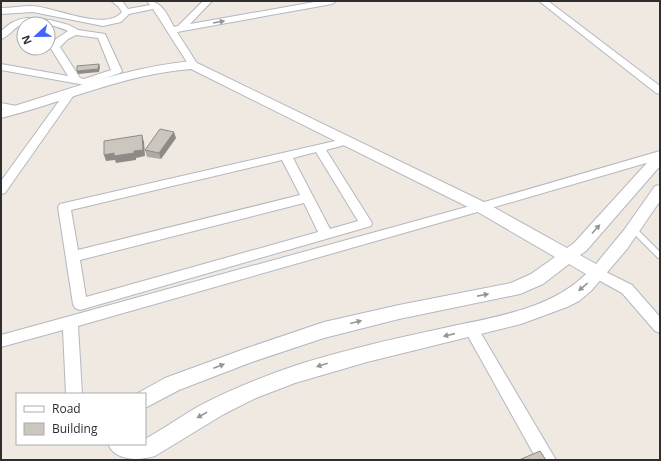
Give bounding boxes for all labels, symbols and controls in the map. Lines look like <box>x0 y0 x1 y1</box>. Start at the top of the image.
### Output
north arrow <box>16 16 56 56</box>
one-way arrow <box>212 19 225 25</box>
text: N <box>18 33 35 47</box>
one-way arrow <box>591 224 600 234</box>
one-way arrow <box>578 283 588 292</box>
one-way arrow <box>477 291 489 297</box>
one-way arrow <box>350 319 362 325</box>
one-way arrow <box>442 332 455 338</box>
one-way arrow <box>214 363 226 369</box>
one-way arrow <box>316 363 328 369</box>
legend <box>16 393 146 445</box>
text: Road <box>52 400 81 417</box>
one-way arrow <box>197 412 208 419</box>
text: Building <box>52 420 98 437</box>

